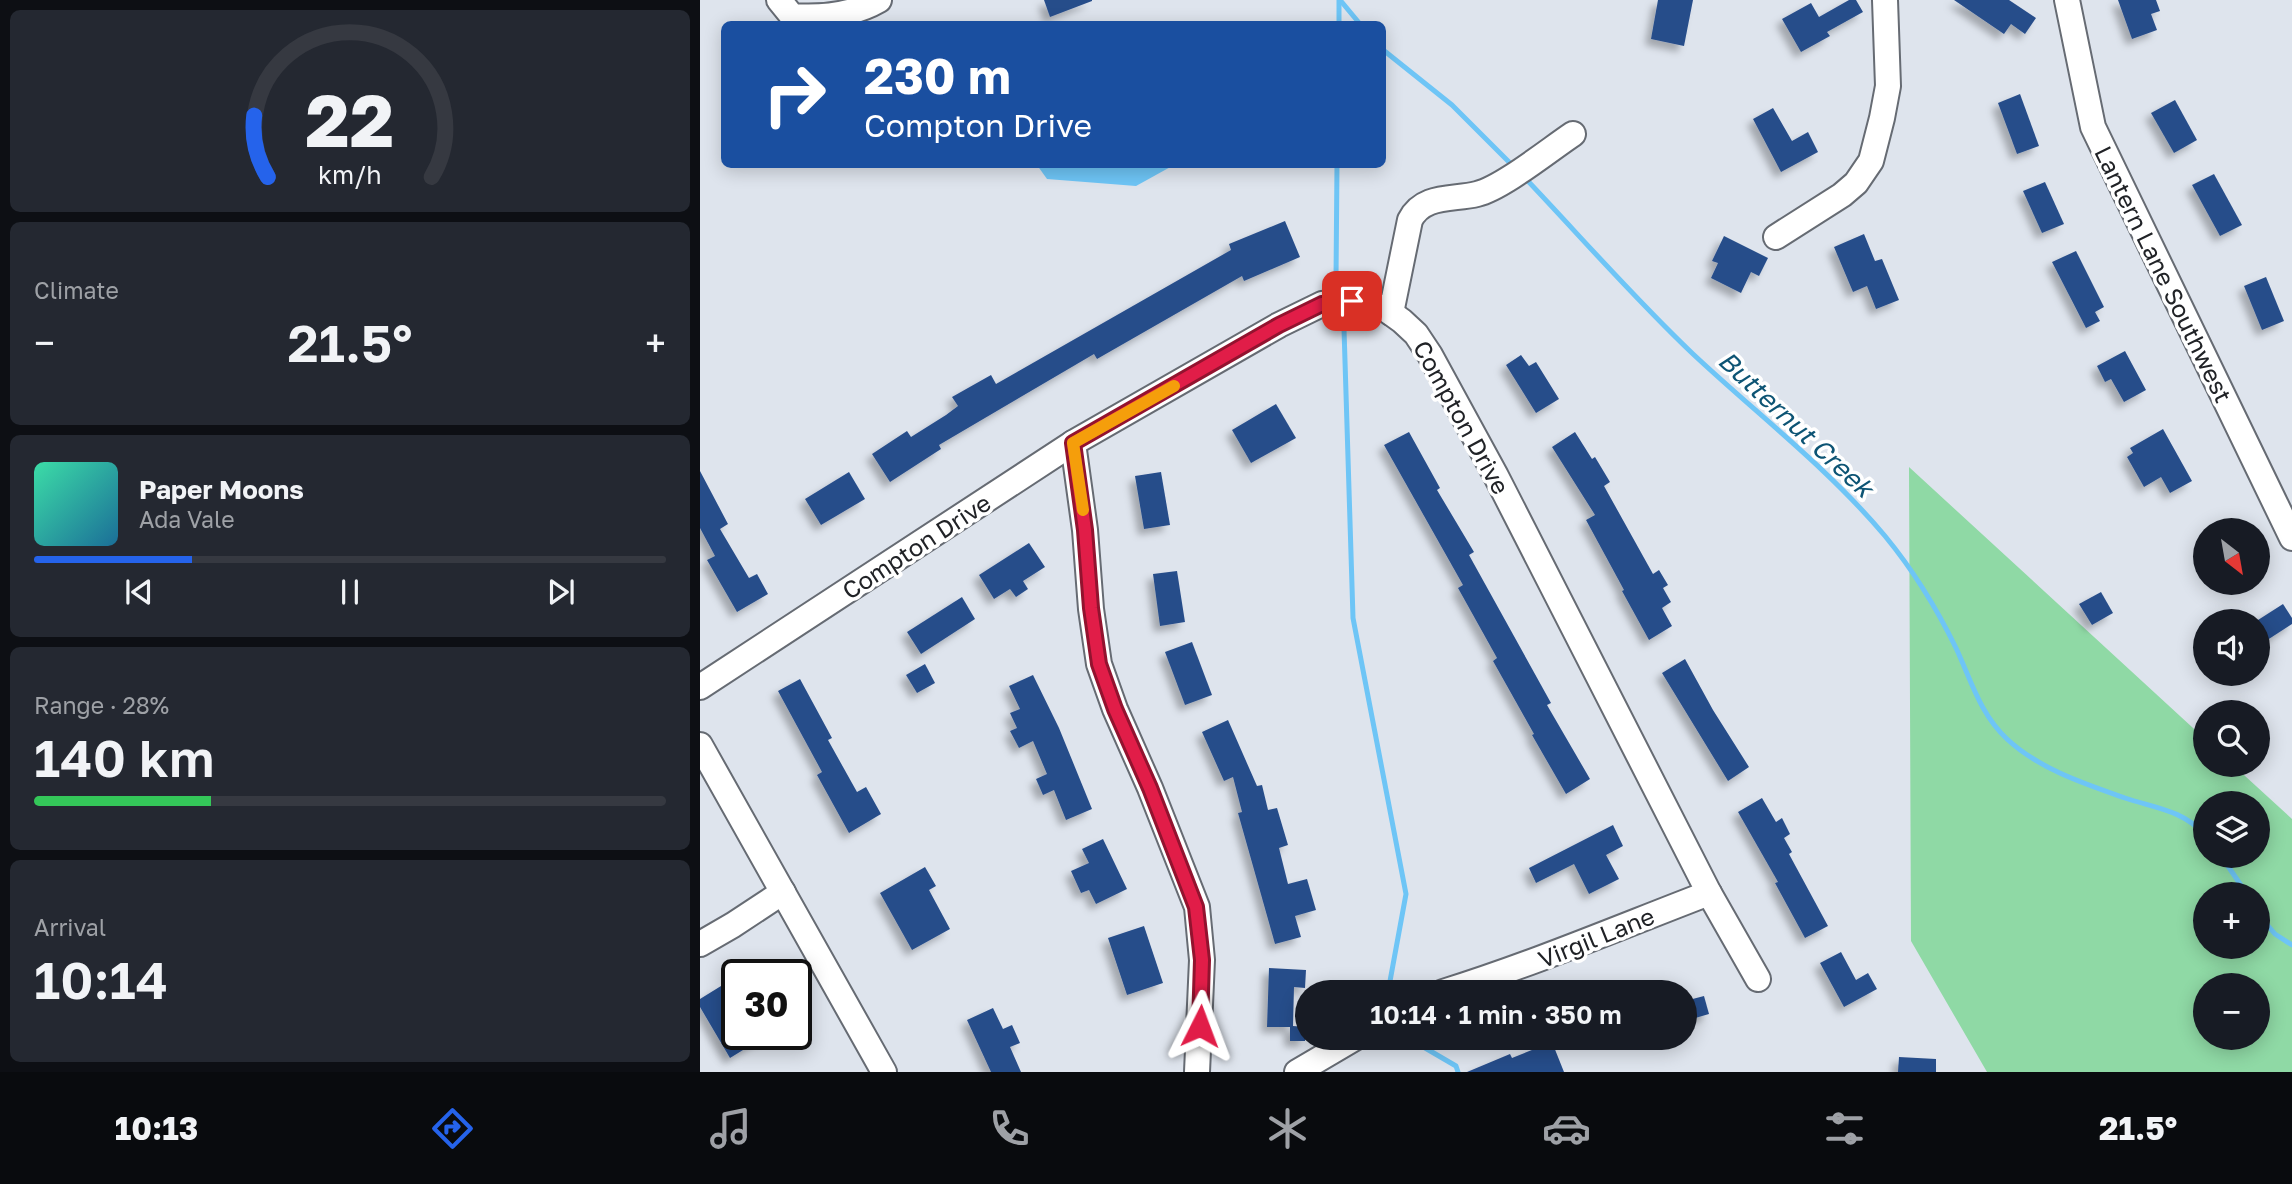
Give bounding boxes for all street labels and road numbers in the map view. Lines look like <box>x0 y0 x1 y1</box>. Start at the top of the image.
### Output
street label: Lantern Lane Southwest <box>2089 141 2239 407</box>
street label: Compton Drive <box>1408 335 1516 499</box>
street label: Compton Drive <box>836 487 996 605</box>
street label: Virgil Lane <box>1534 901 1658 973</box>

